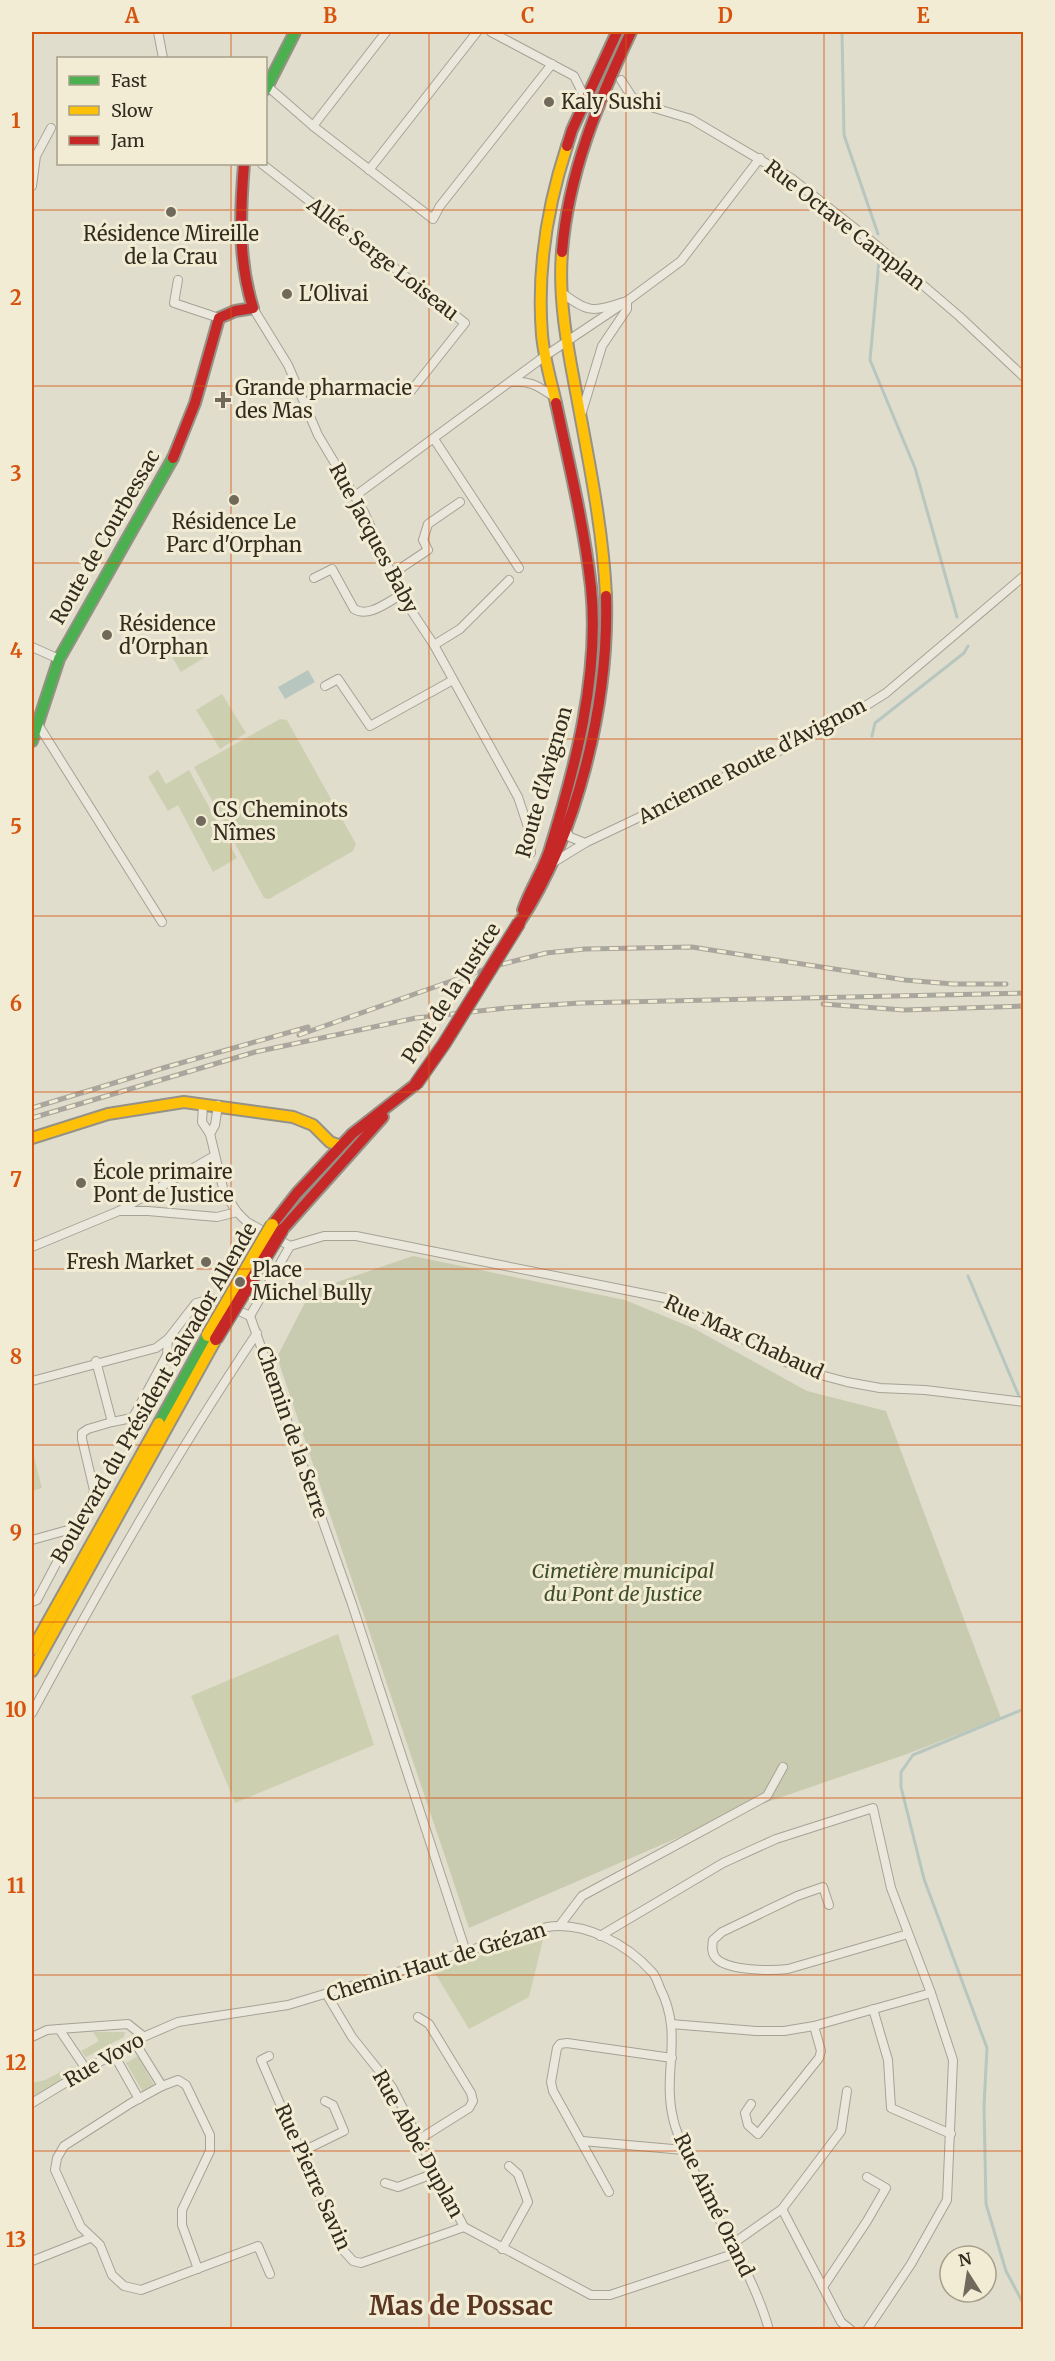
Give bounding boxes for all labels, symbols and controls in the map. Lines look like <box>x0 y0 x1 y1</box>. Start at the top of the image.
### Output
text: A <box>124 3 140 28</box>
text: B <box>323 3 337 28</box>
text: C <box>521 3 535 28</box>
text: D <box>717 3 733 28</box>
text: E <box>916 3 930 28</box>
legend <box>57 57 267 165</box>
text: Fast <box>111 69 147 92</box>
place label: Kaly Sushi <box>561 89 662 114</box>
marker: Kaly Sushi <box>542 95 556 109</box>
text: Slow <box>111 99 154 122</box>
text: 1 <box>11 108 21 133</box>
text: Jam <box>110 129 145 152</box>
street label: Rue Octave Camplan <box>760 154 931 295</box>
street label: Allée Serge Loiseau <box>302 191 464 325</box>
marker: Résidence Mireille de la Crau <box>164 205 178 219</box>
place label: Résidence Mireille de la Crau <box>83 221 259 269</box>
place label: L'Olivai <box>299 281 369 306</box>
text: 2 <box>10 285 22 310</box>
marker: L'Olivai <box>280 287 294 301</box>
place label: Grande pharmacie des Mas <box>235 375 412 423</box>
marker: Grande pharmacie des Mas <box>216 393 230 407</box>
street label: Route de Courbessac <box>44 445 165 628</box>
street label: Rue Jacques Baby <box>324 459 425 617</box>
text: 3 <box>10 461 22 486</box>
marker: Résidence Le Parc d'Orphan <box>227 493 241 507</box>
place label: Résidence Le Parc d'Orphan <box>166 509 302 557</box>
place label: Résidence d'Orphan <box>119 611 216 659</box>
marker: Résidence d'Orphan <box>100 628 114 642</box>
text: 4 <box>10 638 23 663</box>
street label: Ancienne Route d'Avignon <box>633 692 870 829</box>
street label: Route d'Avignon <box>510 703 577 860</box>
place label: CS Cheminots Nîmes <box>213 797 348 845</box>
text: 5 <box>10 814 22 839</box>
marker: CS Cheminots Nîmes <box>194 814 208 828</box>
street label: Pont de la Justice <box>396 918 505 1068</box>
text: 6 <box>10 991 22 1016</box>
place label: École primaire Pont de Justice <box>93 1157 234 1207</box>
text: 7 <box>10 1167 22 1192</box>
marker: École primaire Pont de Justice <box>74 1176 88 1190</box>
street label: Boulevard du Président Salvador Allende <box>45 1218 262 1567</box>
place label: Fresh Market <box>66 1249 194 1274</box>
marker: Fresh Market <box>199 1255 213 1269</box>
place label: Place Michel Bully <box>252 1257 372 1305</box>
marker: Place Michel Bully <box>233 1275 247 1289</box>
street label: Rue Max Chabaud <box>661 1289 828 1384</box>
street label: Chemin de la Serre <box>251 1342 334 1521</box>
text: 8 <box>10 1344 22 1369</box>
text: 9 <box>10 1520 22 1545</box>
park label: Cimetière municipal du Pont de Justice <box>531 1558 715 1606</box>
text: 10 <box>5 1697 27 1722</box>
text: 11 <box>7 1873 25 1898</box>
street label: Chemin Haut de Grézan <box>323 1916 549 2007</box>
street label: Rue Vovo <box>59 2027 148 2092</box>
text: 12 <box>6 2050 27 2075</box>
street label: Rue Abbé Duplan <box>368 2066 469 2222</box>
street label: Rue Pierre Savin <box>270 2100 357 2254</box>
street label: Rue Aimé Orand <box>669 2129 760 2280</box>
text: 13 <box>6 2227 26 2252</box>
north arrow <box>938 2244 998 2304</box>
text: N <box>957 2248 973 2270</box>
district label: Mas de Possac <box>369 2289 553 2322</box>

